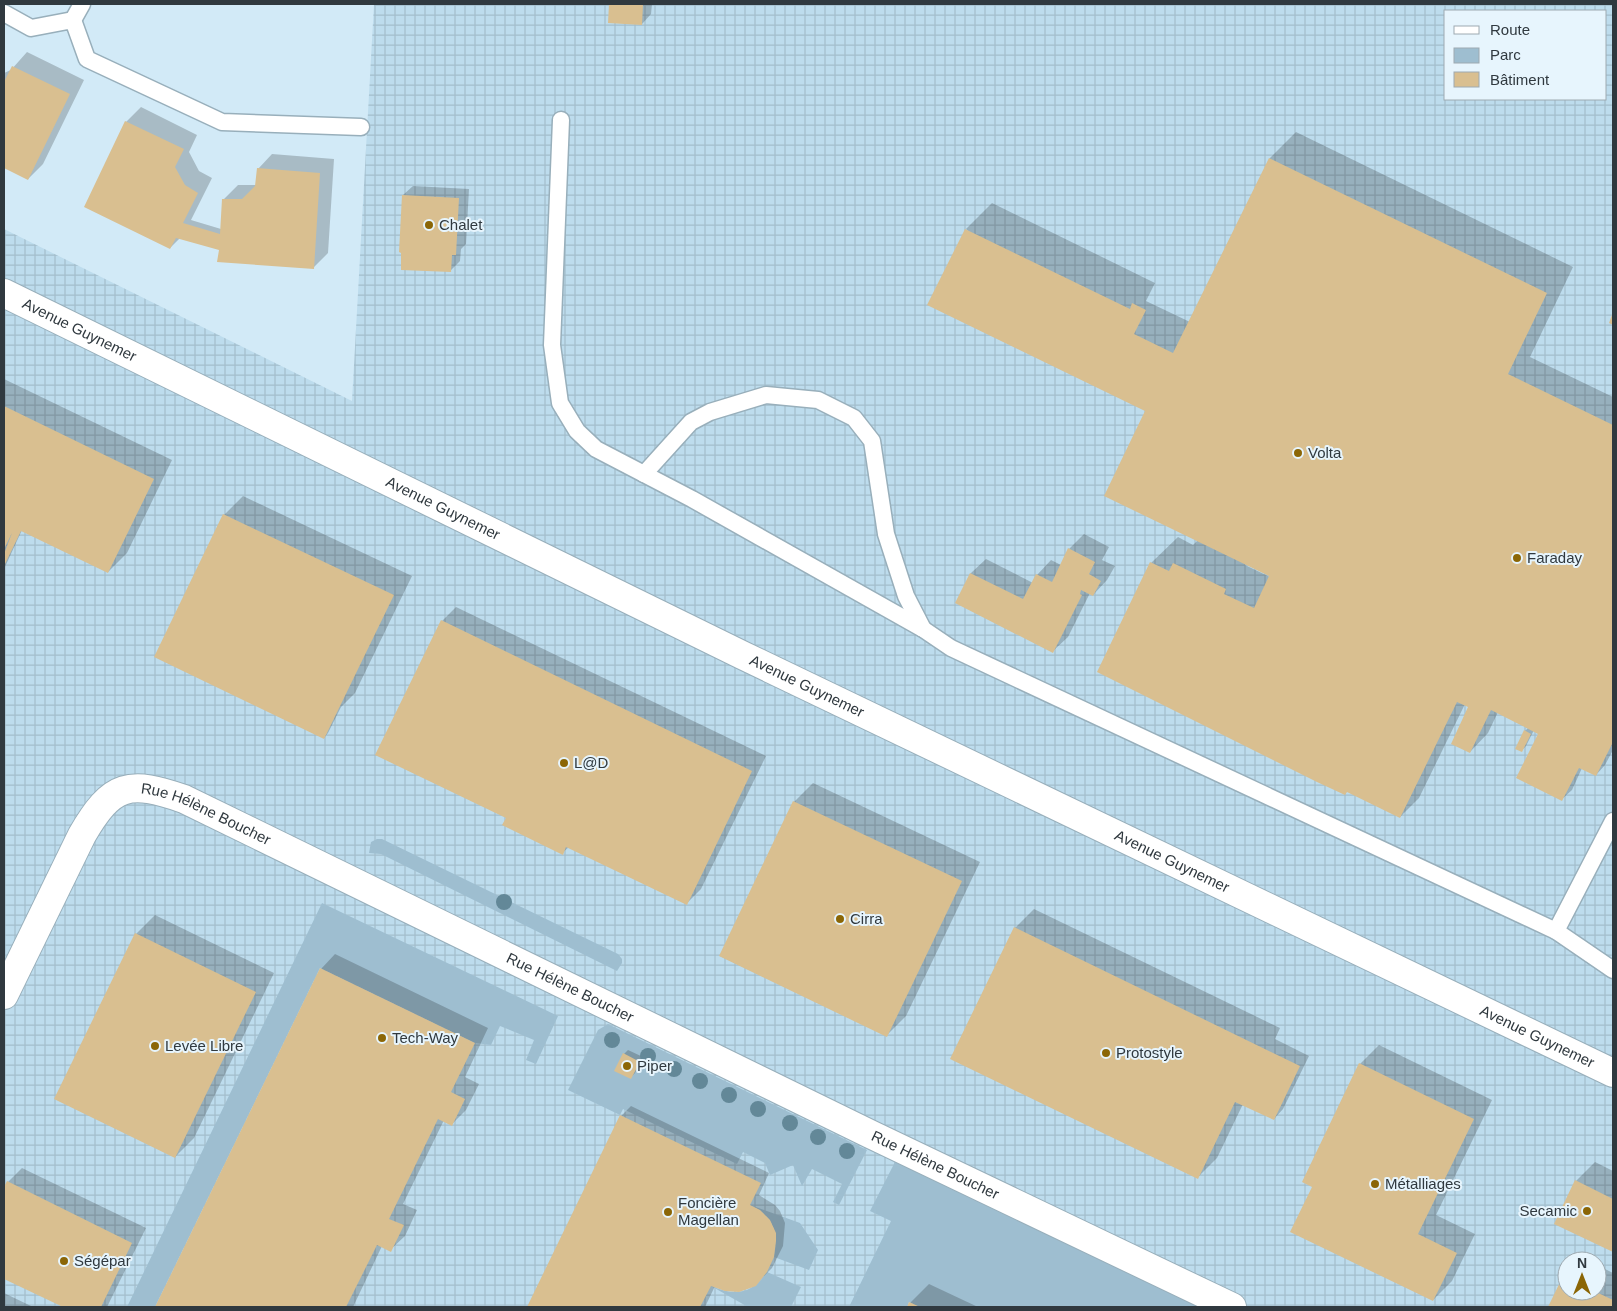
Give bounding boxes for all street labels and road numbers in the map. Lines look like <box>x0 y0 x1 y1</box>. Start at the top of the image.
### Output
street label: Avenue Guynemer <box>20 294 139 365</box>
street label: Avenue Guynemer <box>383 473 503 543</box>
street label: Avenue Guynemer <box>747 651 867 720</box>
street label: Rue Hélène Boucher <box>140 779 274 848</box>
street label: Avenue Guynemer <box>1112 826 1232 896</box>
street label: Rue Hélène Boucher <box>504 949 637 1025</box>
street label: Avenue Guynemer <box>1477 1001 1597 1071</box>
street label: Rue Hélène Boucher <box>869 1127 1002 1202</box>

